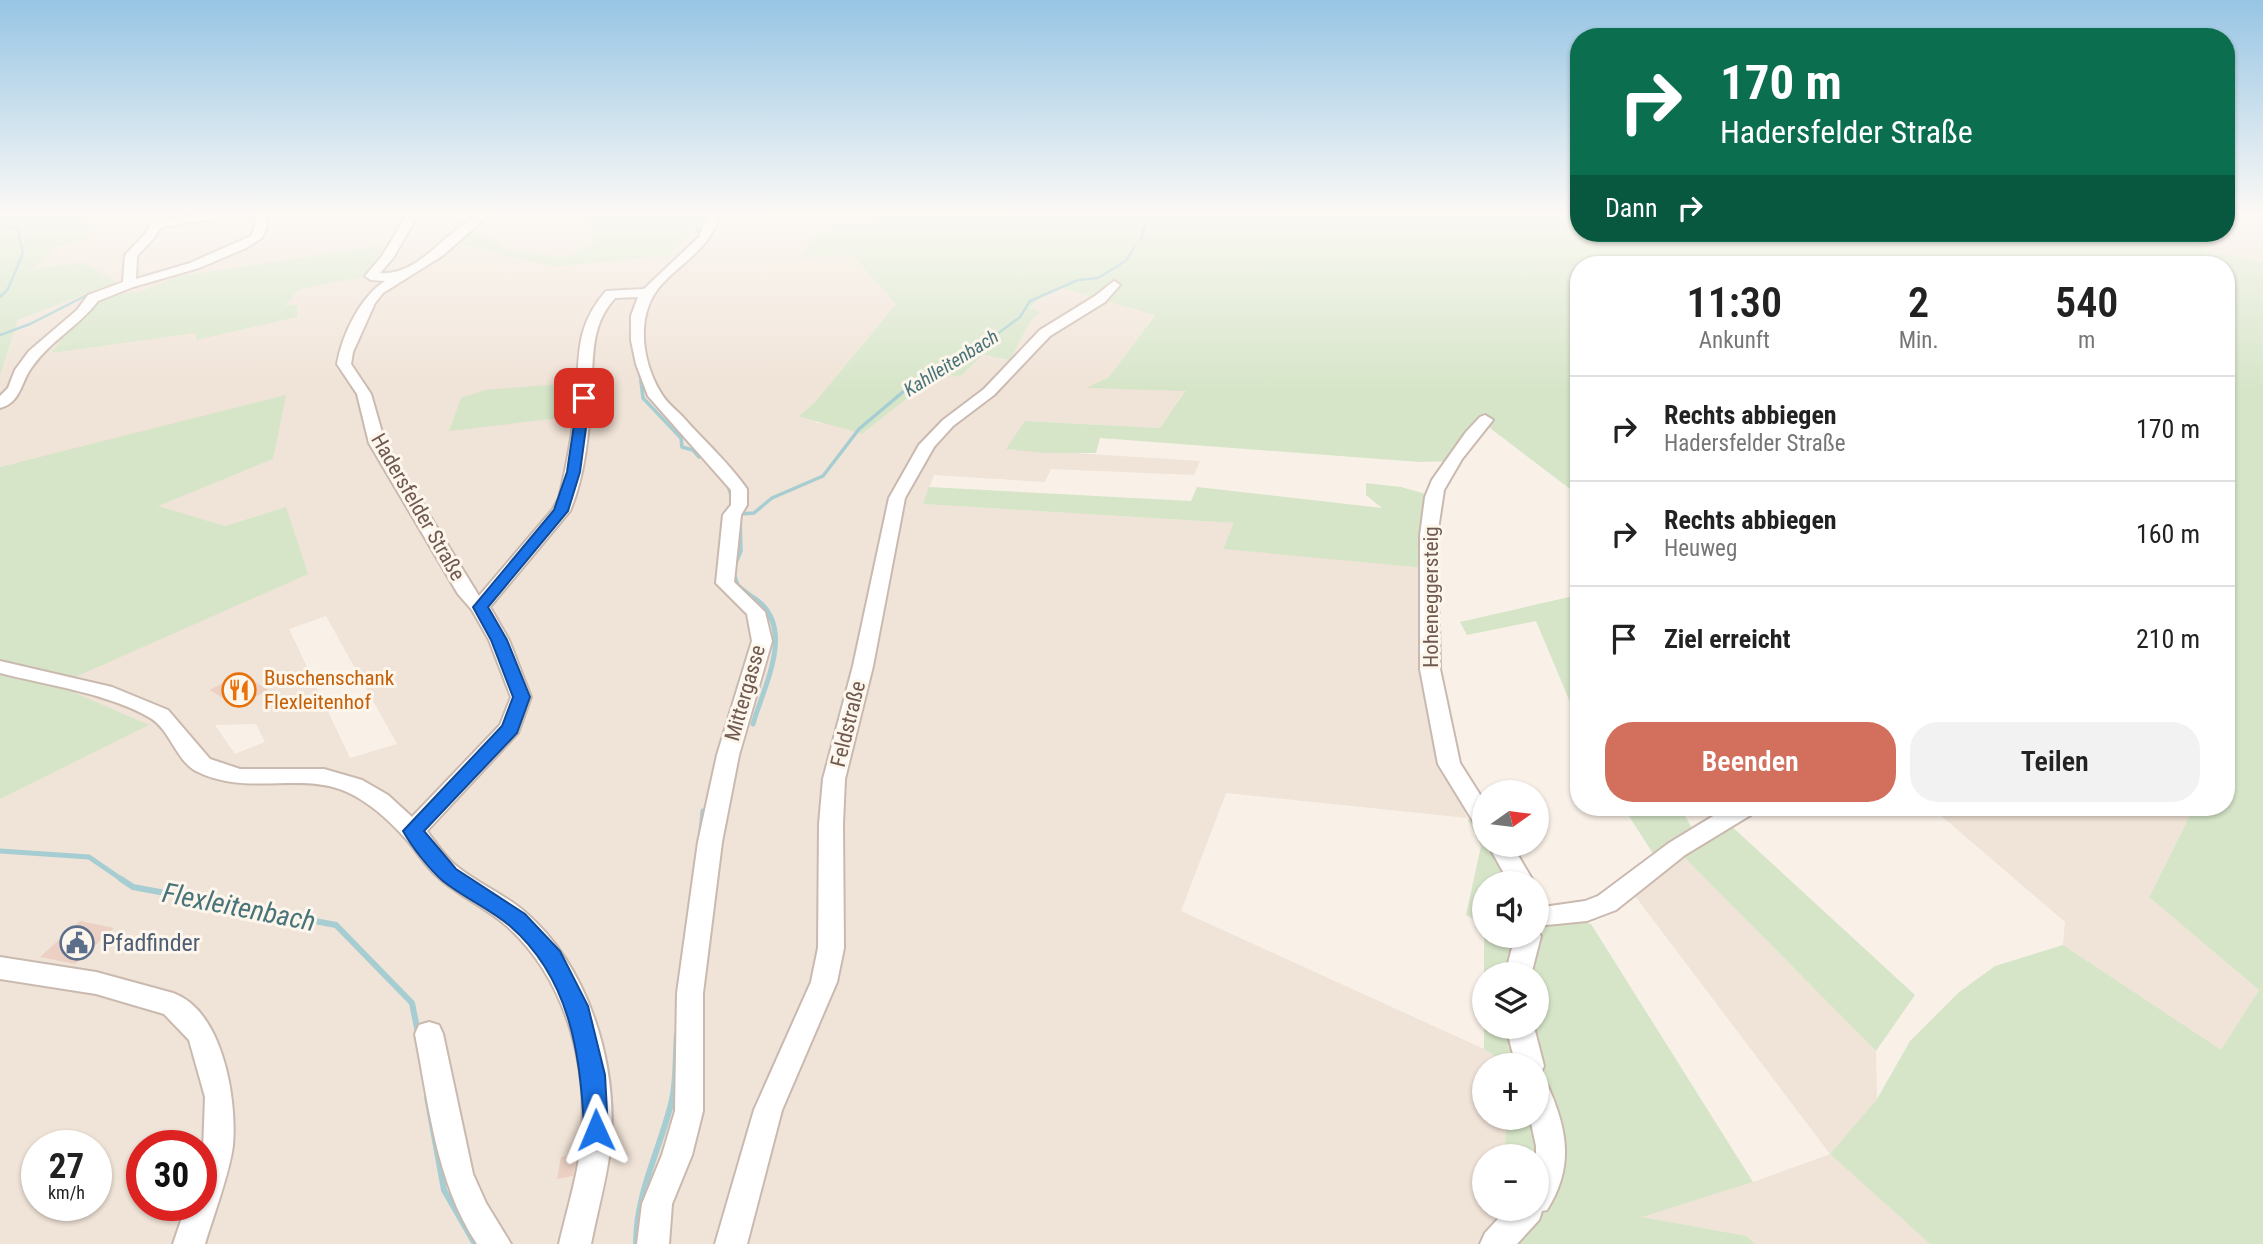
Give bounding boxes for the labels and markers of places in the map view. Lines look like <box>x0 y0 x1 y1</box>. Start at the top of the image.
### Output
pin <box>554 368 614 428</box>
place label: Buschenschank Flexleitenhof <box>264 666 395 714</box>
restaurant icon: Buschenschank Flexleitenhof <box>220 671 258 709</box>
public building icon: Pfadfinder <box>58 924 96 962</box>
place label: Pfadfinder <box>102 929 200 957</box>

